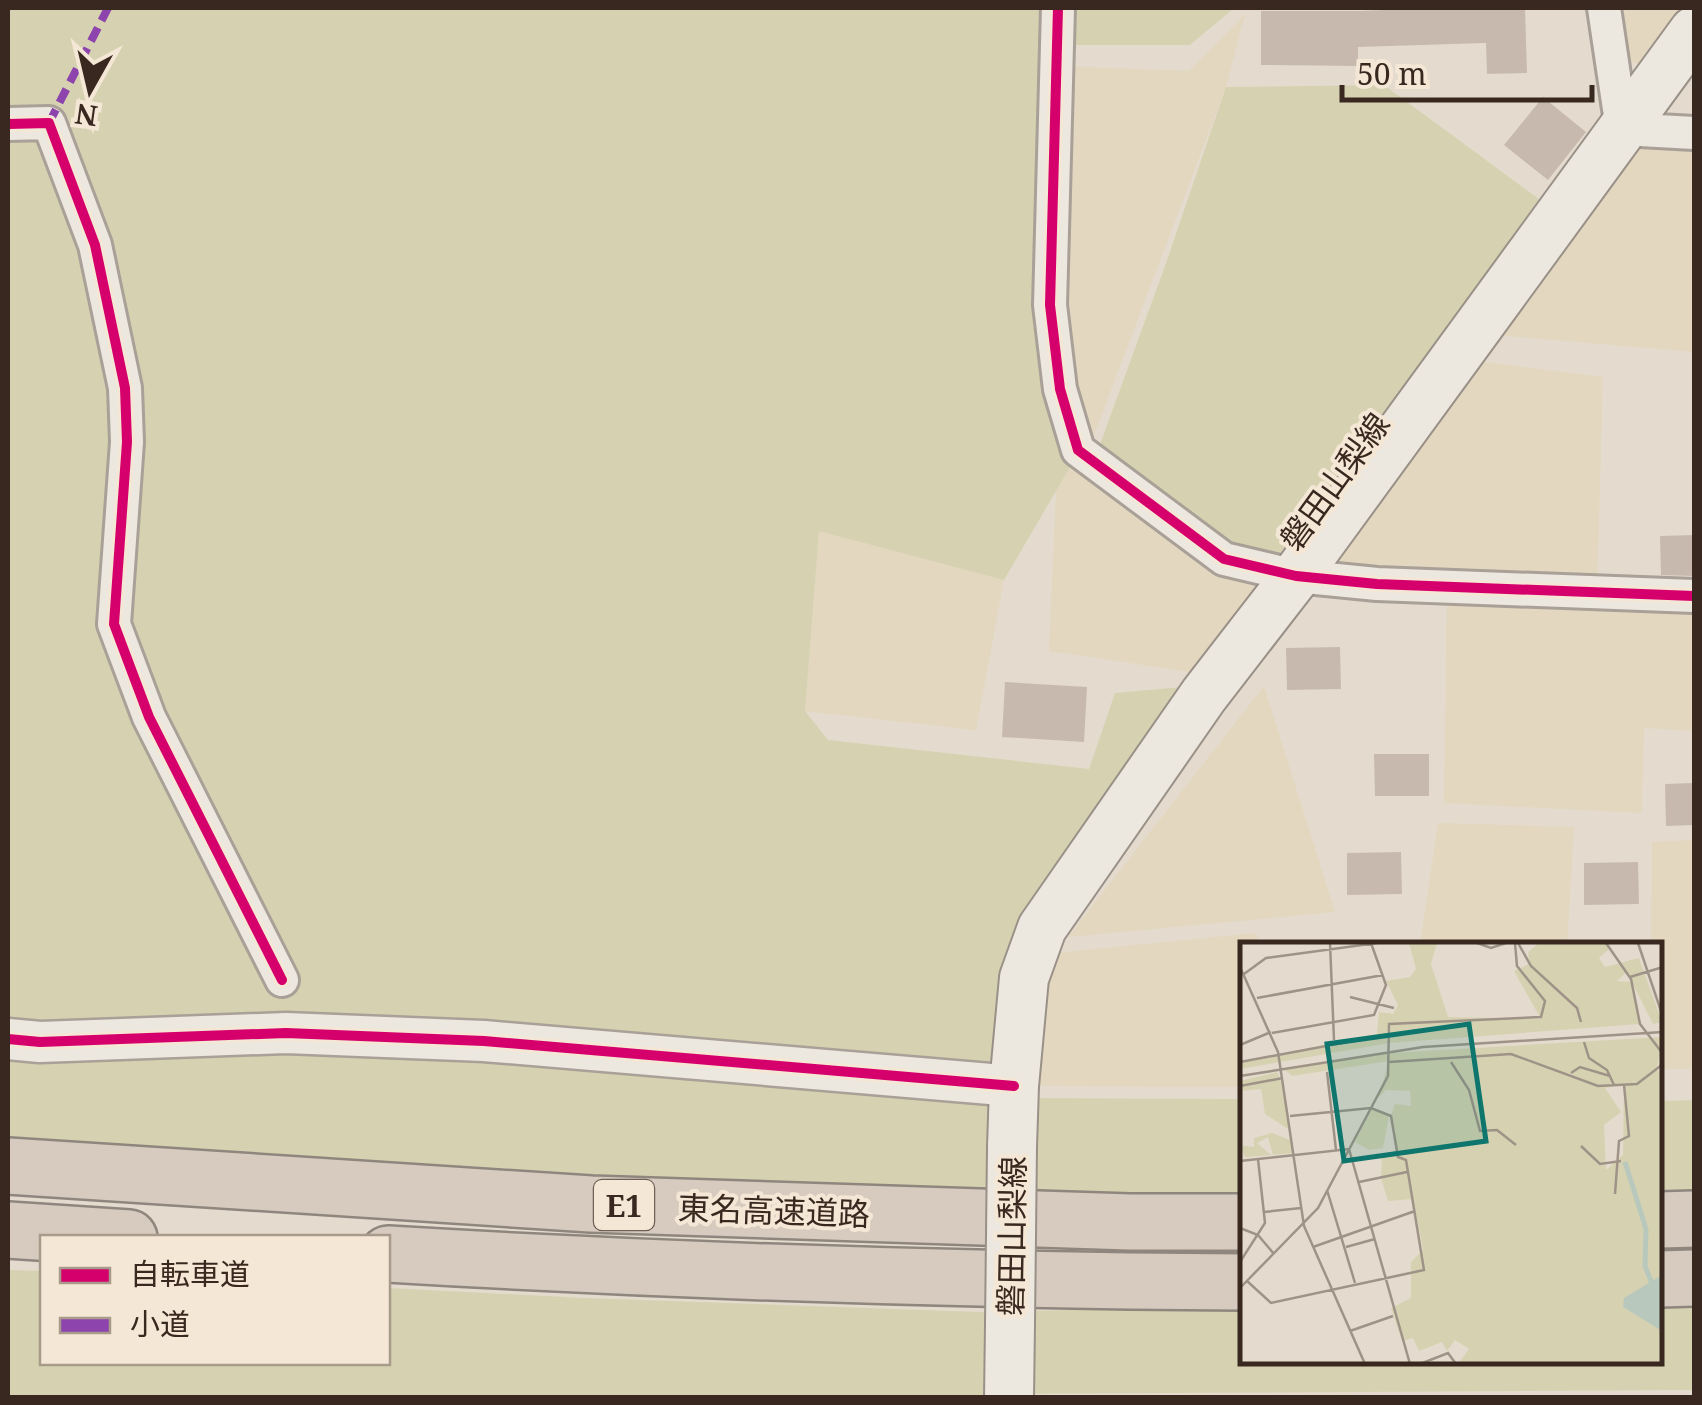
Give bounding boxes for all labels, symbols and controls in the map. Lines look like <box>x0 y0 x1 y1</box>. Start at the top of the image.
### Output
north arrow <box>40 40 140 140</box>
scale bar <box>1342 40 1592 102</box>
text: 50 m <box>1357 53 1427 94</box>
text: N <box>73 95 100 136</box>
street label: 磐田山梨線 <box>1270 404 1398 558</box>
inset map <box>1240 942 1662 1365</box>
street label: 磐田山梨線 <box>988 1156 1034 1316</box>
road number: E1 <box>594 1180 654 1230</box>
street label: 東名高速道路 <box>677 1185 871 1235</box>
legend <box>40 1235 390 1365</box>
text: 自転車道 <box>130 1253 250 1294</box>
text: 小道 <box>130 1303 190 1344</box>

